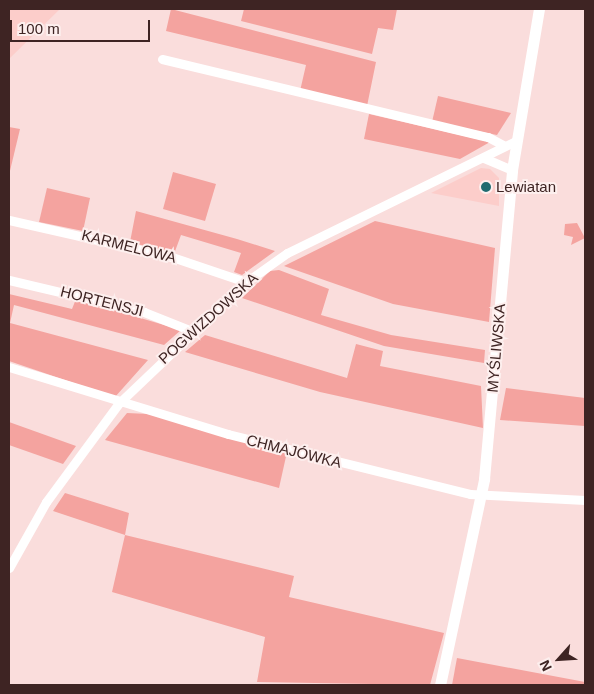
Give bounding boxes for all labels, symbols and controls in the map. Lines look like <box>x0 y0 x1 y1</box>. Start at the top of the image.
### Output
scale bar <box>12 10 152 42</box>
text: 100 m <box>18 20 60 37</box>
place label: Lewiatan <box>496 178 556 196</box>
marker: Lewiatan <box>480 181 492 193</box>
street label: KARMELOWA <box>80 226 178 266</box>
street label: POGWIZDOWSKA <box>155 269 261 367</box>
street label: HORTENSJI <box>59 282 145 320</box>
street label: MYŚLIWSKA <box>483 303 509 393</box>
street label: CHMAJÓWKA <box>245 430 343 472</box>
north arrow <box>534 634 584 684</box>
text: N <box>536 658 555 674</box>

